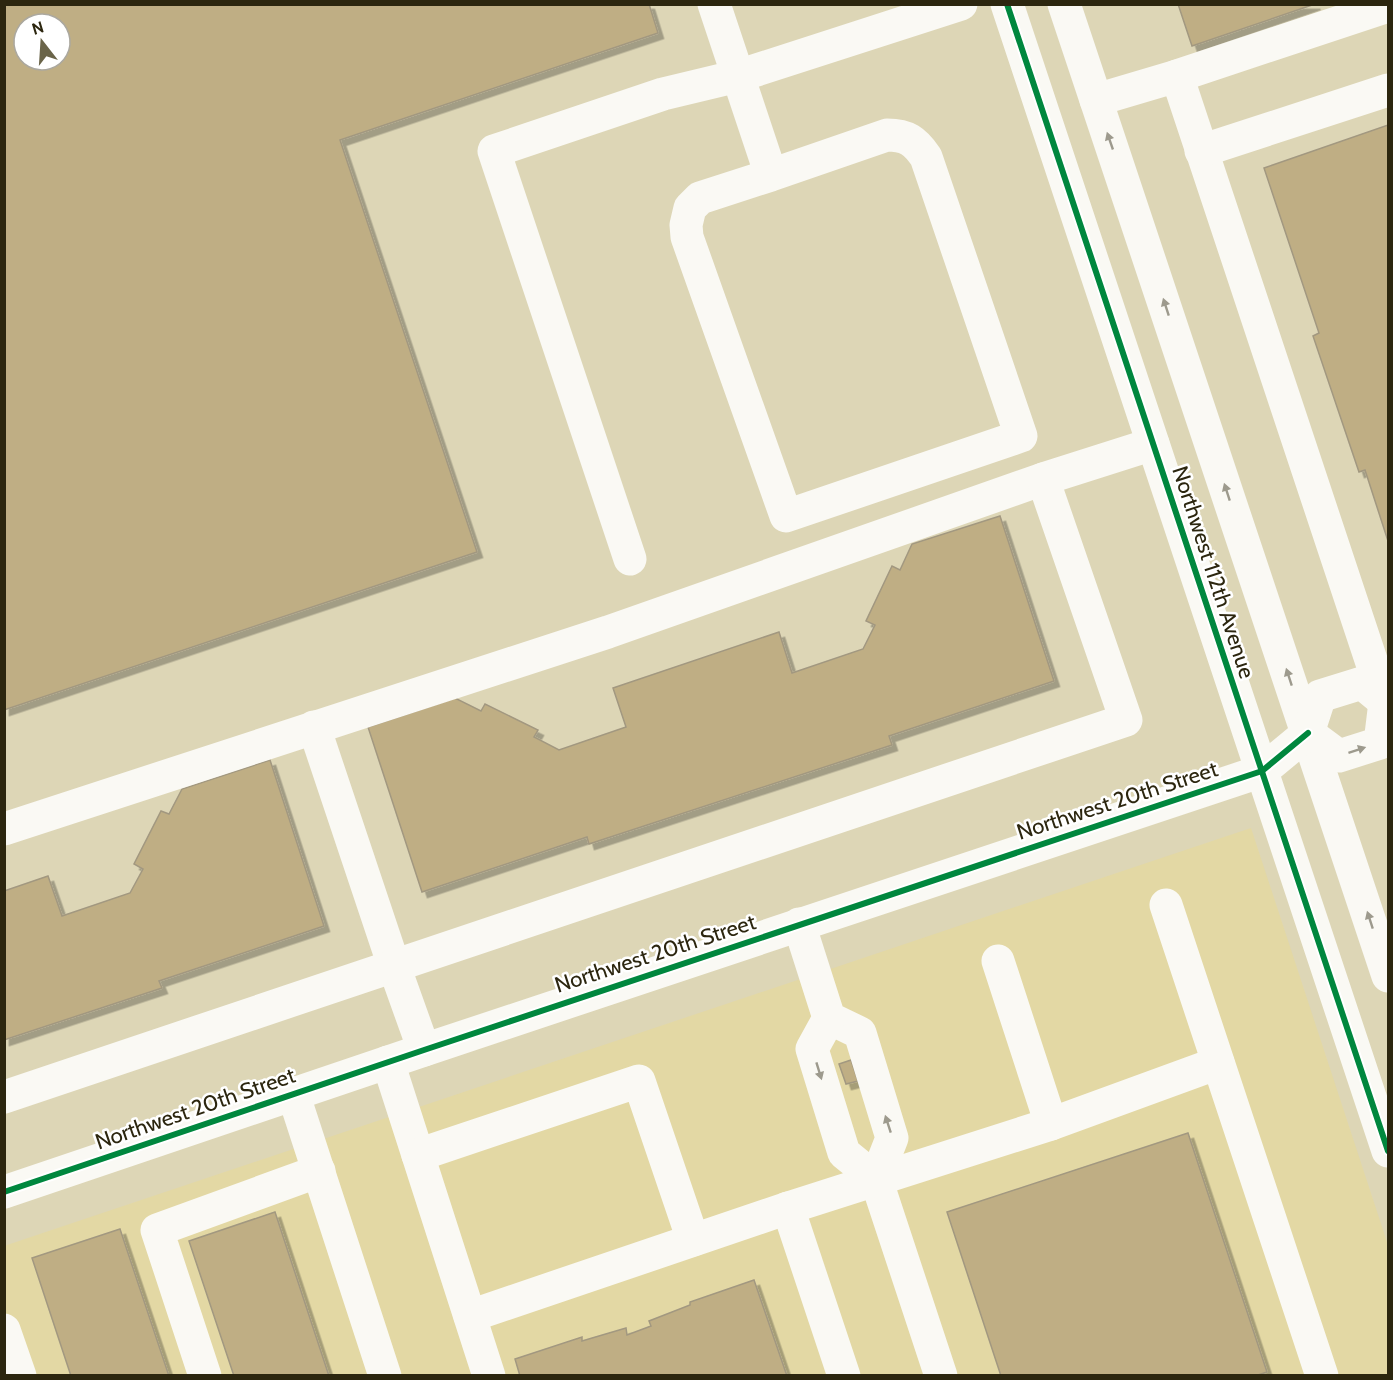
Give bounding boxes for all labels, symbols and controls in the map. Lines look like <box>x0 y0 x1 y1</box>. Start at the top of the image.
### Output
north arrow <box>12 12 72 72</box>
text: N <box>30 17 46 39</box>
one-way arrow <box>1105 132 1114 150</box>
one-way arrow <box>1160 298 1170 316</box>
street label: Northwest 112th Avenue <box>1166 462 1261 682</box>
one-way arrow <box>1222 483 1232 501</box>
one-way arrow <box>1284 668 1293 686</box>
one-way arrow <box>1348 745 1366 755</box>
street label: Northwest 20th Street <box>1013 755 1222 846</box>
street label: Northwest 20th Street <box>551 908 760 999</box>
one-way arrow <box>1365 911 1374 929</box>
street label: Northwest 20th Street <box>92 1061 299 1155</box>
one-way arrow <box>815 1062 824 1080</box>
one-way arrow <box>882 1115 892 1133</box>

